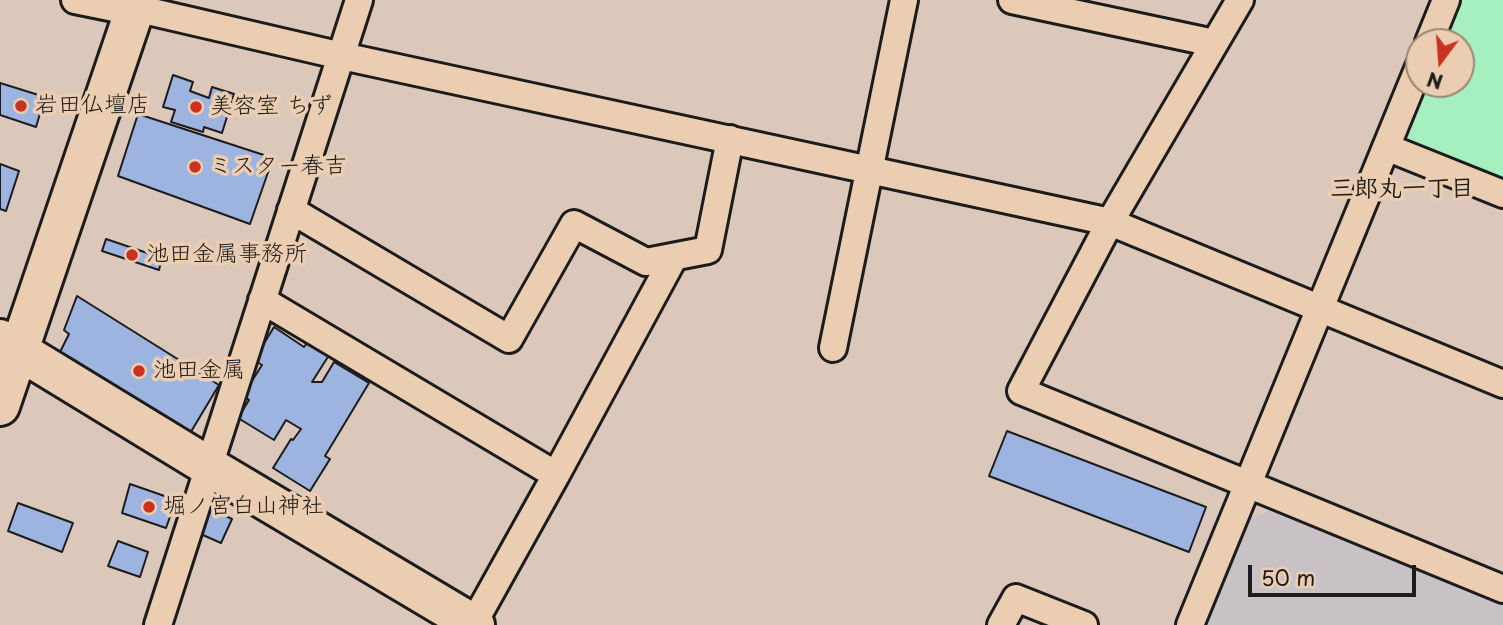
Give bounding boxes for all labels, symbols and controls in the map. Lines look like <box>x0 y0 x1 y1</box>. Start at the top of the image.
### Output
north arrow <box>1405 28 1475 98</box>
text: N <box>1424 66 1446 97</box>
place label: 岩田仏壇店 <box>35 92 150 120</box>
place label: 美容室 ちず <box>210 93 332 121</box>
marker: 岩田仏壇店 <box>13 98 29 114</box>
marker: 美容室 ちず <box>188 99 204 115</box>
place label: ミスター春吉 <box>209 153 347 181</box>
marker: ミスター春吉 <box>187 159 203 175</box>
district label: 三郎丸一丁目 <box>1330 175 1474 203</box>
place label: 池田金属事務所 <box>146 241 307 269</box>
marker: 池田金属事務所 <box>124 247 140 263</box>
place label: 池田金属 <box>153 357 245 385</box>
marker: 池田金属 <box>131 363 147 379</box>
place label: 堀ノ宮白山神社 <box>163 493 324 521</box>
marker: 堀ノ宮白山神社 <box>141 499 157 515</box>
scale bar <box>1251 552 1419 596</box>
text: 50 m <box>1261 561 1315 593</box>

